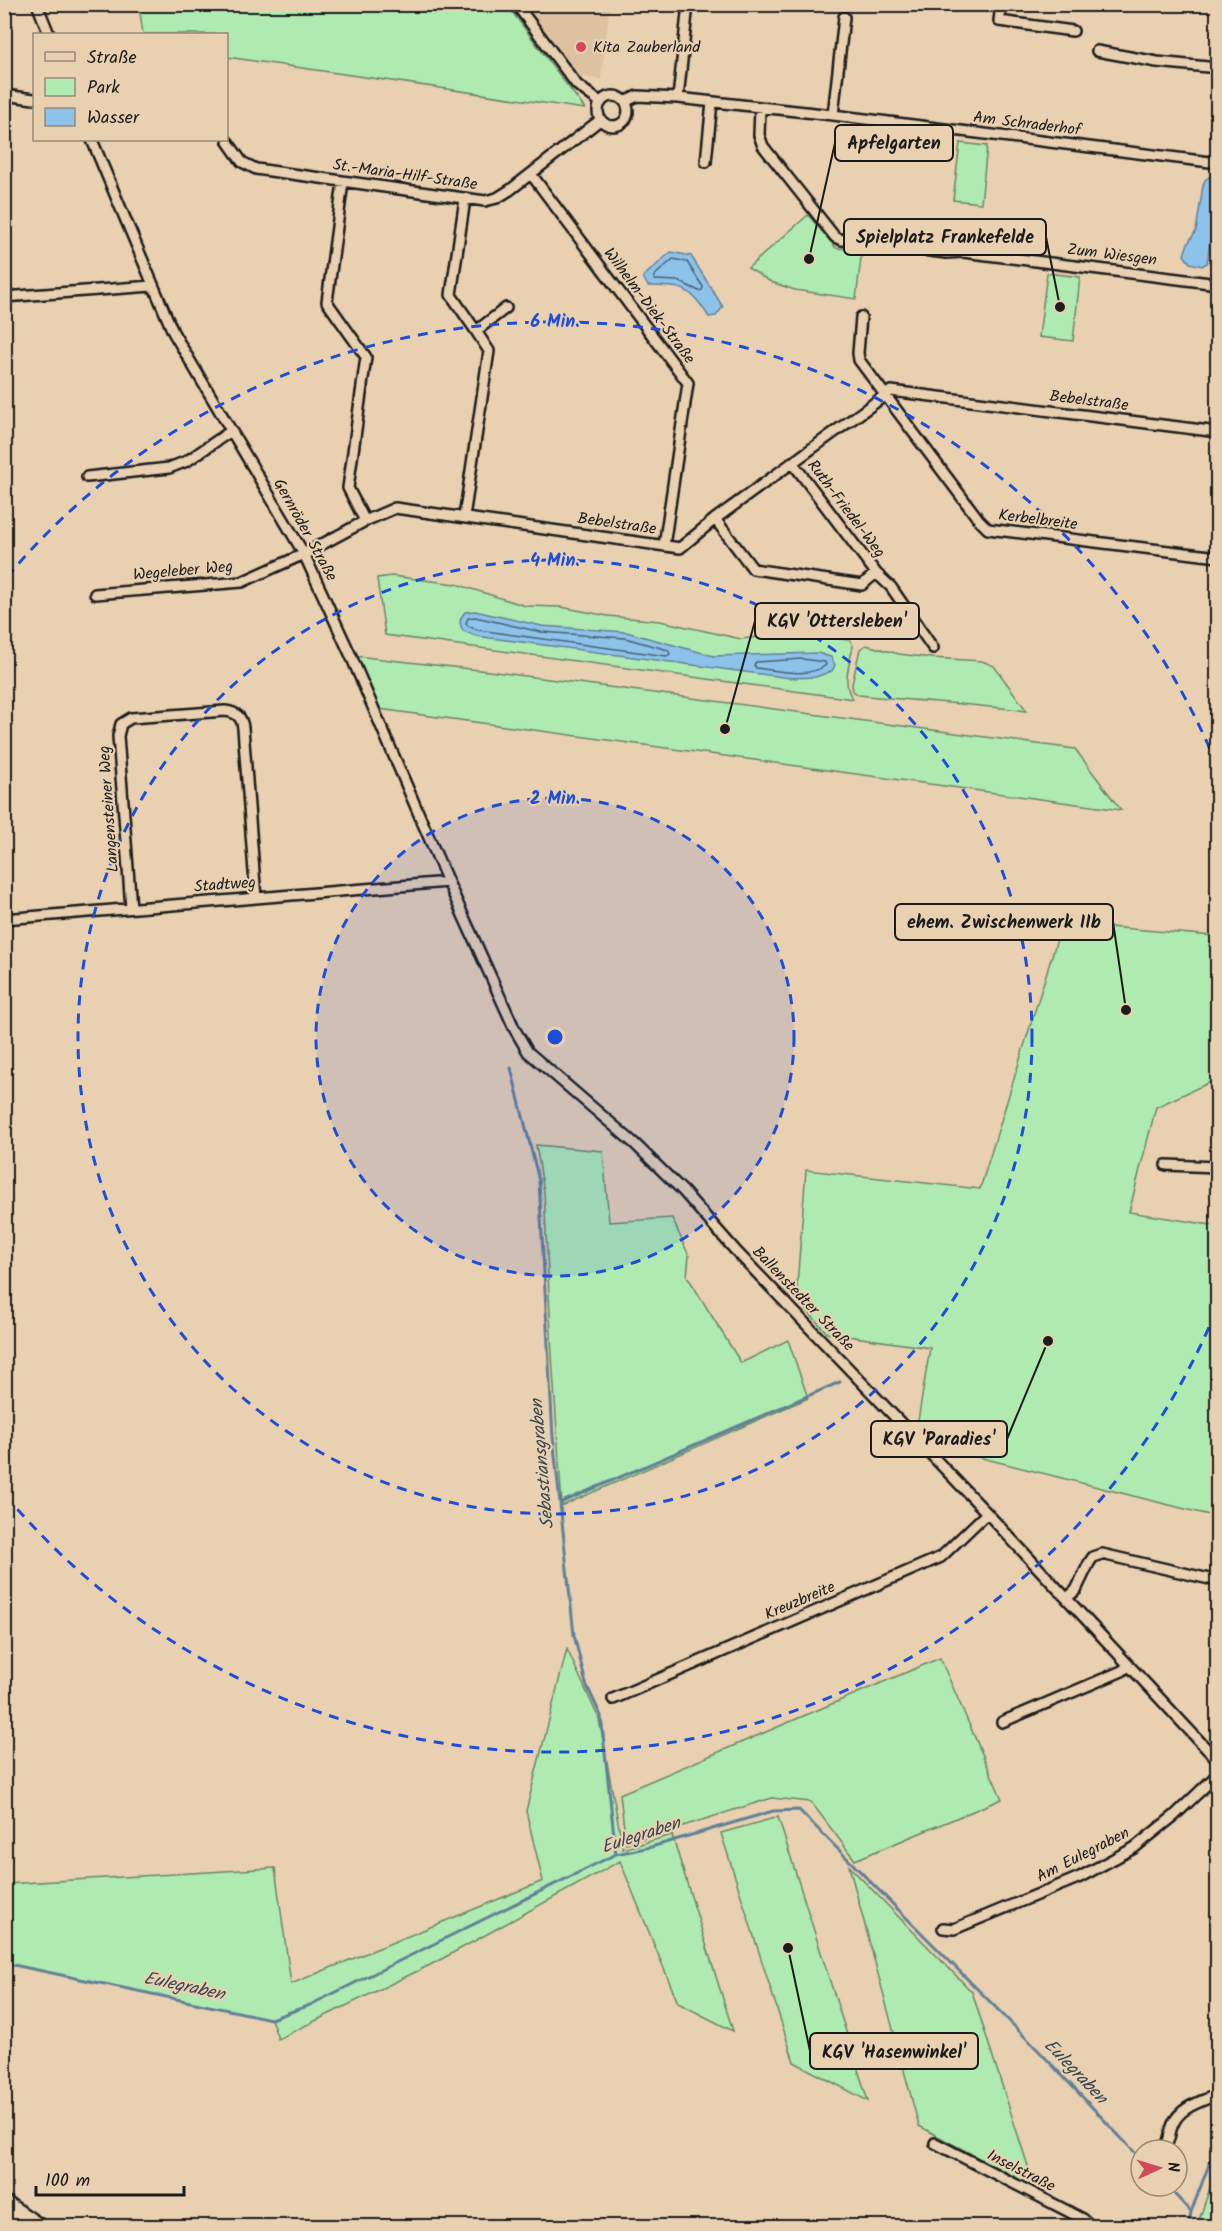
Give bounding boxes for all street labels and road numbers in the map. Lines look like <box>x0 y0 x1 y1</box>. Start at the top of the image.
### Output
street label: Am Schraderhof <box>972 105 1084 143</box>
street label: St.-Maria-Hilf-Straße <box>331 152 479 198</box>
street label: Zum Wiesgen <box>1066 237 1158 273</box>
street label: Wilhelm-Diek-Straße <box>597 242 701 370</box>
street label: Bebelstraße <box>1048 384 1130 418</box>
street label: Ruth-Friedel-Weg <box>801 455 891 563</box>
street label: Gernröder Straße <box>266 474 344 586</box>
street label: Kerbelbreite <box>997 503 1079 537</box>
street label: Bebelstraße <box>576 506 658 542</box>
street label: Wegeleber Weg <box>132 554 234 588</box>
street label: Langensteiner Weg <box>92 745 126 873</box>
street label: Stadtweg <box>193 870 257 900</box>
street label: Ballenstedter Straße <box>746 1240 860 1358</box>
street label: Kreuzbreite <box>761 1575 839 1627</box>
street label: Am Eulegraben <box>1032 1821 1134 1889</box>
street label: Inselstraße <box>982 2143 1060 2199</box>

